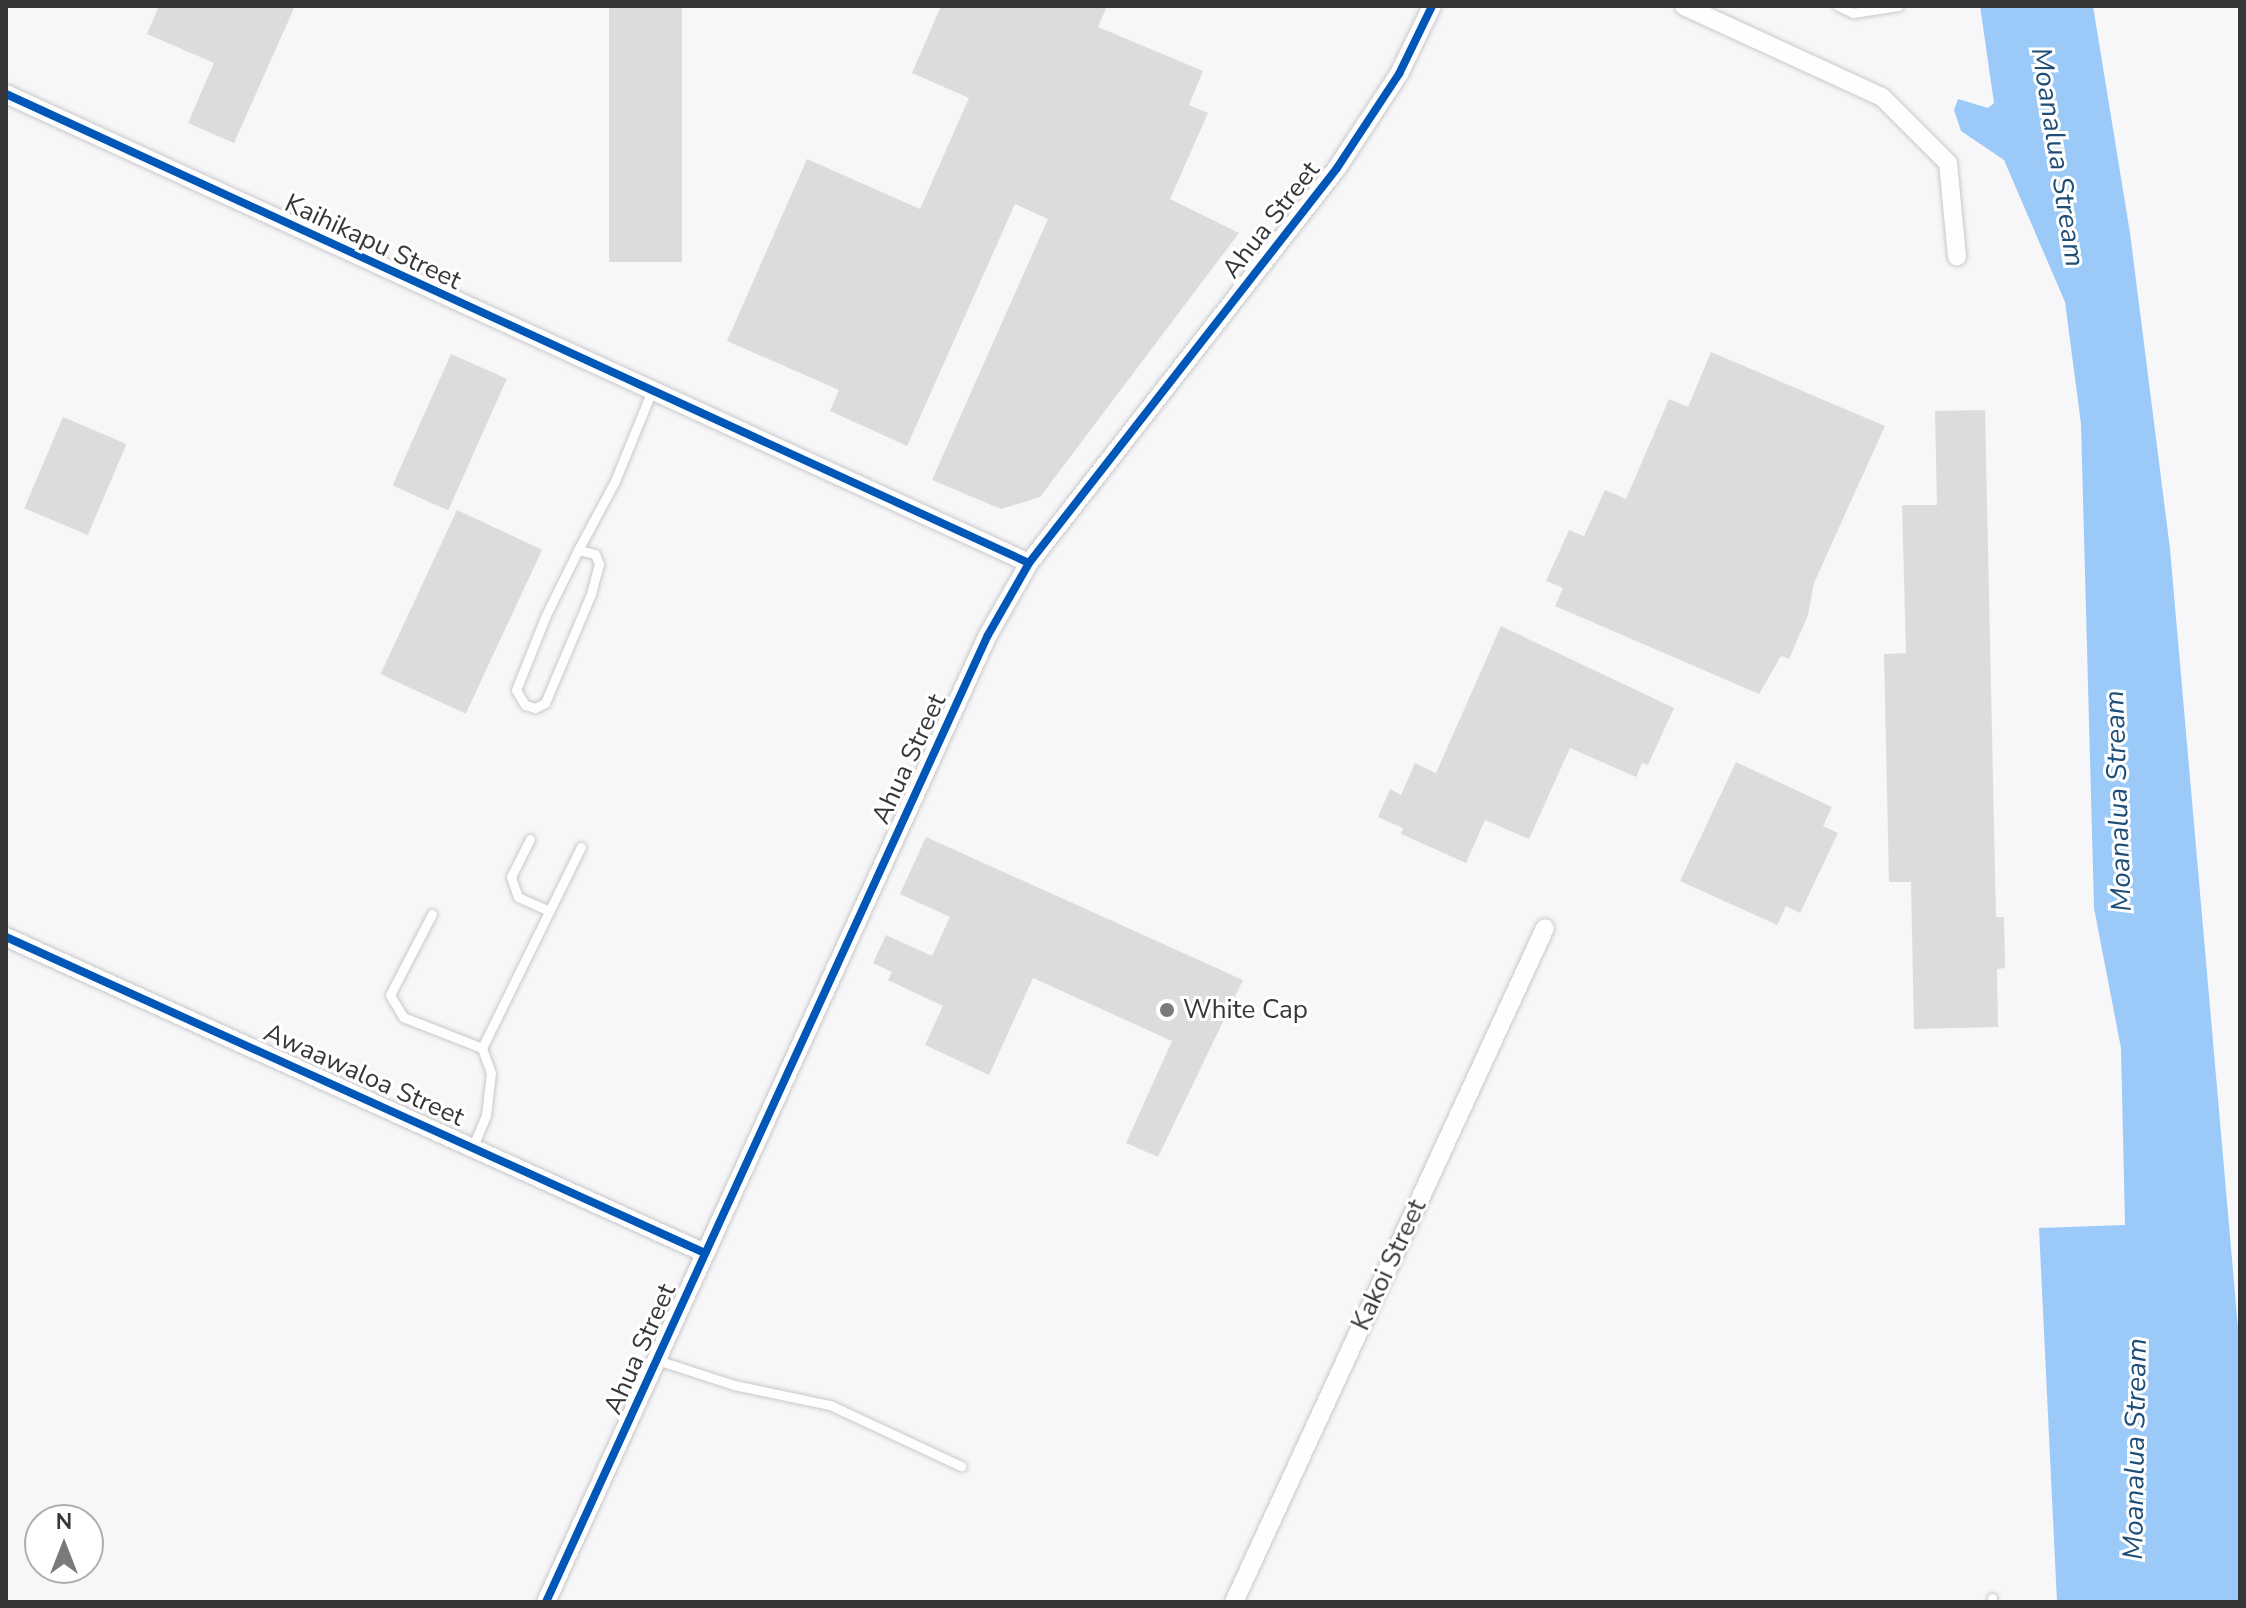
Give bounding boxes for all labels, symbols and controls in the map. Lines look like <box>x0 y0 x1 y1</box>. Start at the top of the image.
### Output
water label: Moanalua Stream <box>2024 45 2092 269</box>
street label: Ahua Street <box>1216 155 1326 285</box>
street label: Kaihikapu Street <box>280 188 466 296</box>
street label: Ahua Street <box>865 689 953 829</box>
water label: Moanalua Stream <box>2097 690 2139 912</box>
place label: White Cap <box>1183 994 1308 1026</box>
marker: White Cap <box>1158 1001 1176 1019</box>
street label: Awaawaloa Street <box>259 1017 469 1133</box>
street label: Kakoi Street <box>1345 1195 1433 1335</box>
street label: Ahua Street <box>597 1279 683 1419</box>
water label: Moanalua Stream <box>2116 1338 2154 1560</box>
north arrow <box>24 1504 104 1584</box>
text: N <box>56 1507 72 1537</box>

